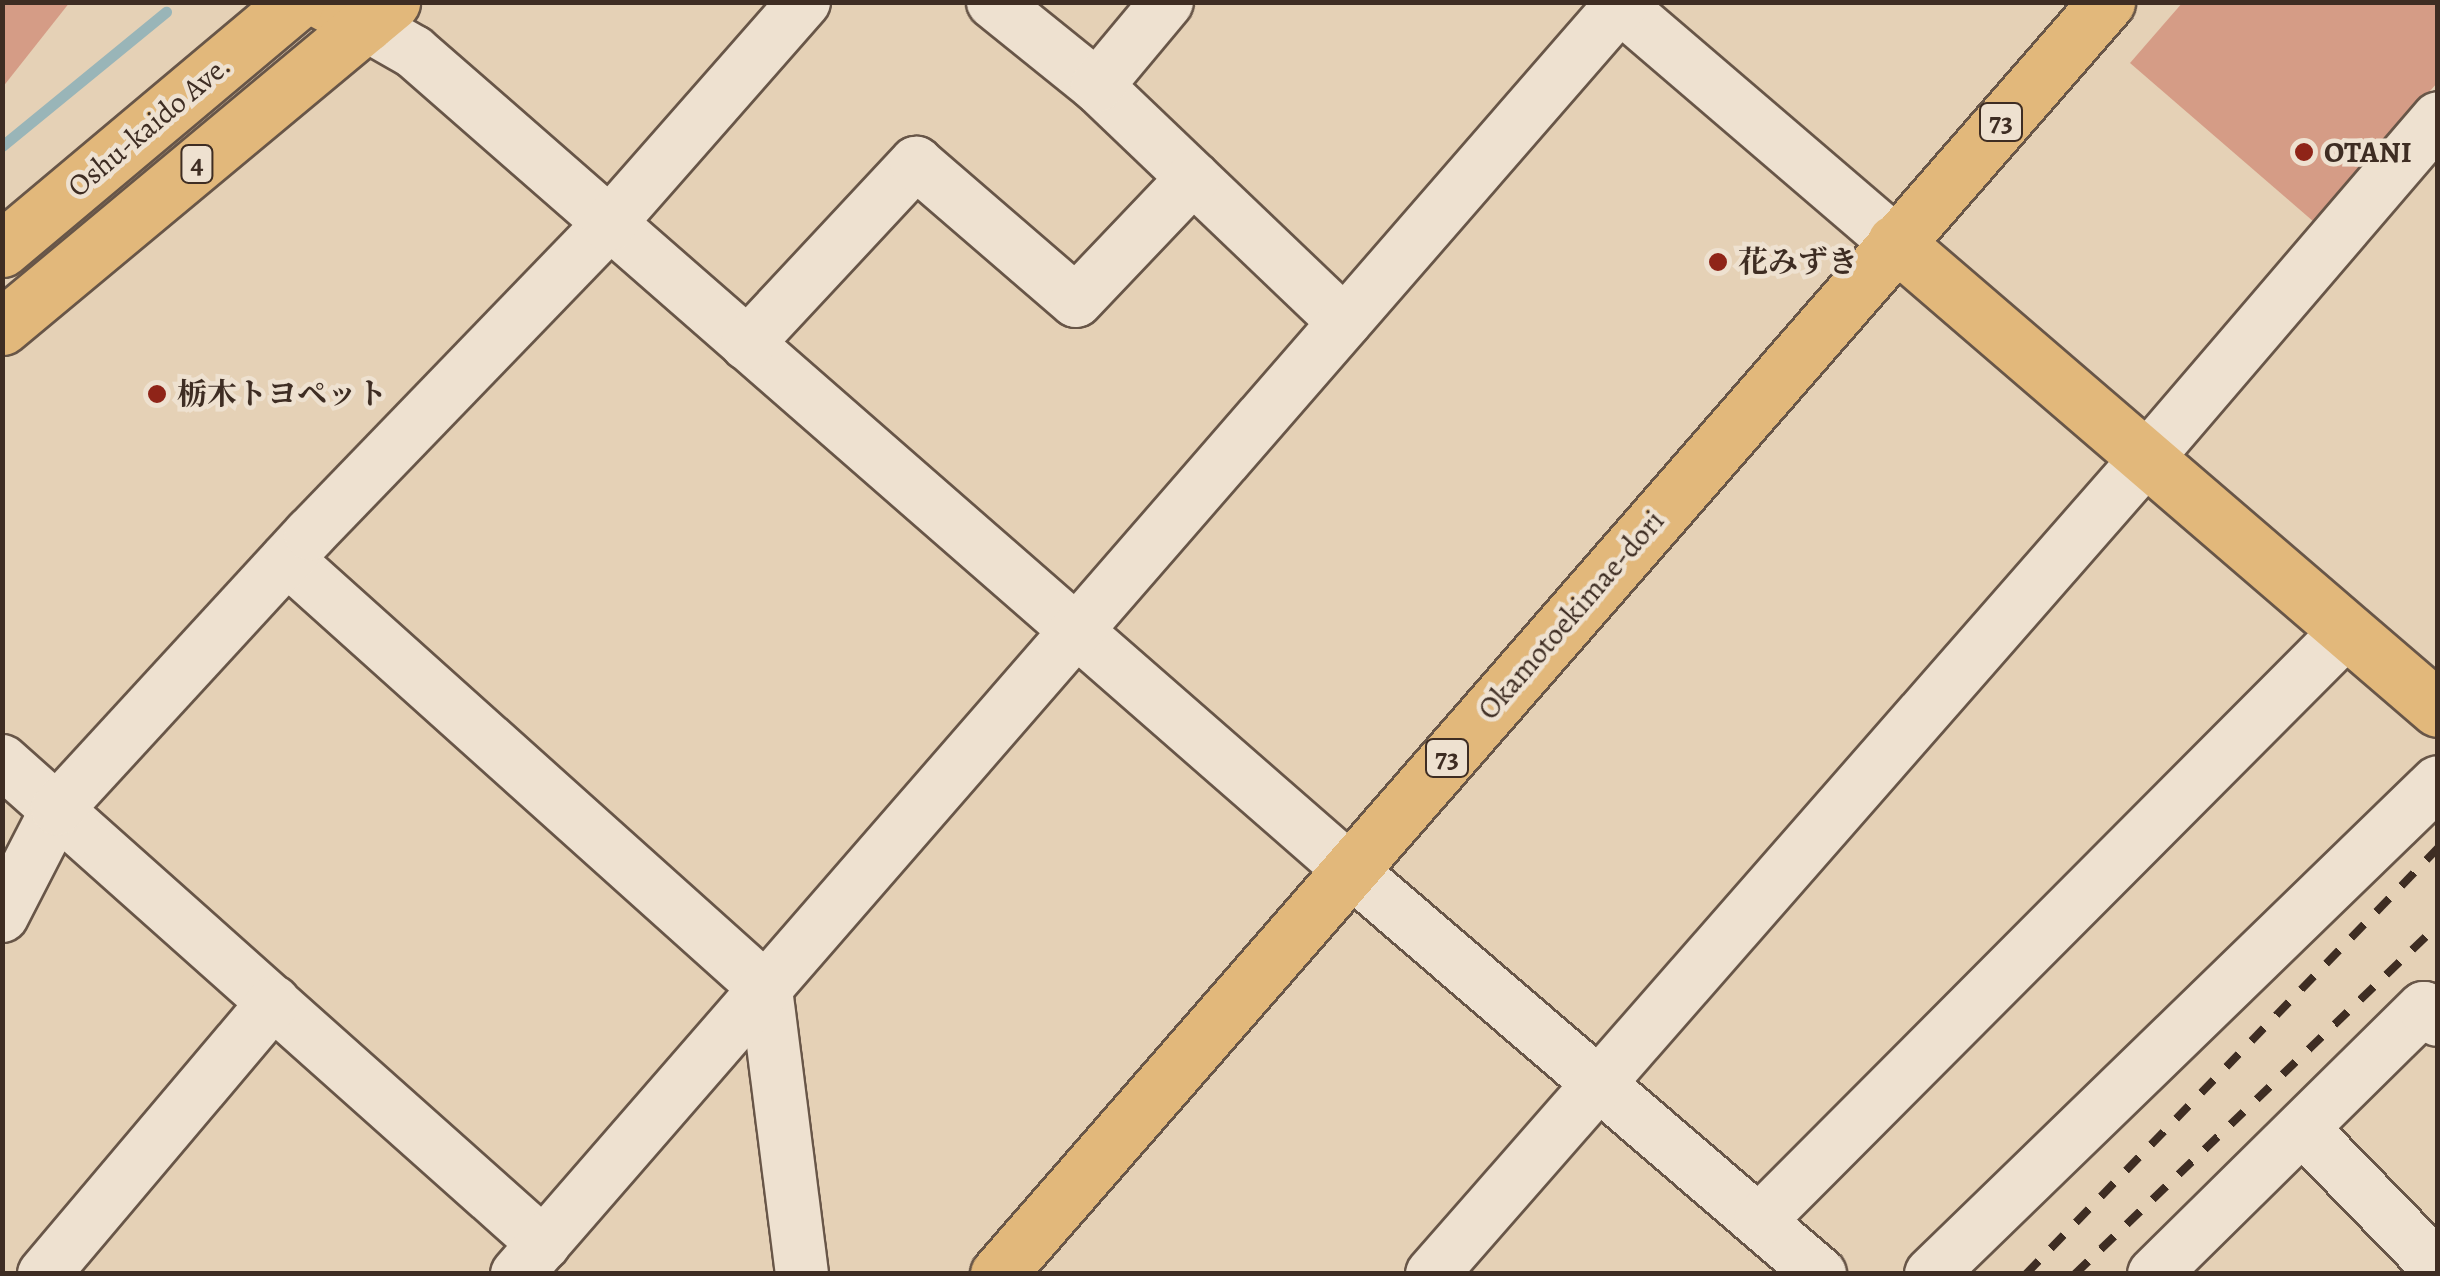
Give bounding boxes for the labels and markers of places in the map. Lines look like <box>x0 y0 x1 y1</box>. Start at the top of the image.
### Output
place label: OTANI <box>2324 134 2412 170</box>
marker: OTANI <box>2293 141 2315 163</box>
place label: 花みずき <box>1738 244 1858 280</box>
marker: 花みずき <box>1707 251 1729 273</box>
place label: 栃木トヨペット <box>177 376 387 412</box>
marker: 栃木トヨペット <box>146 383 168 405</box>

